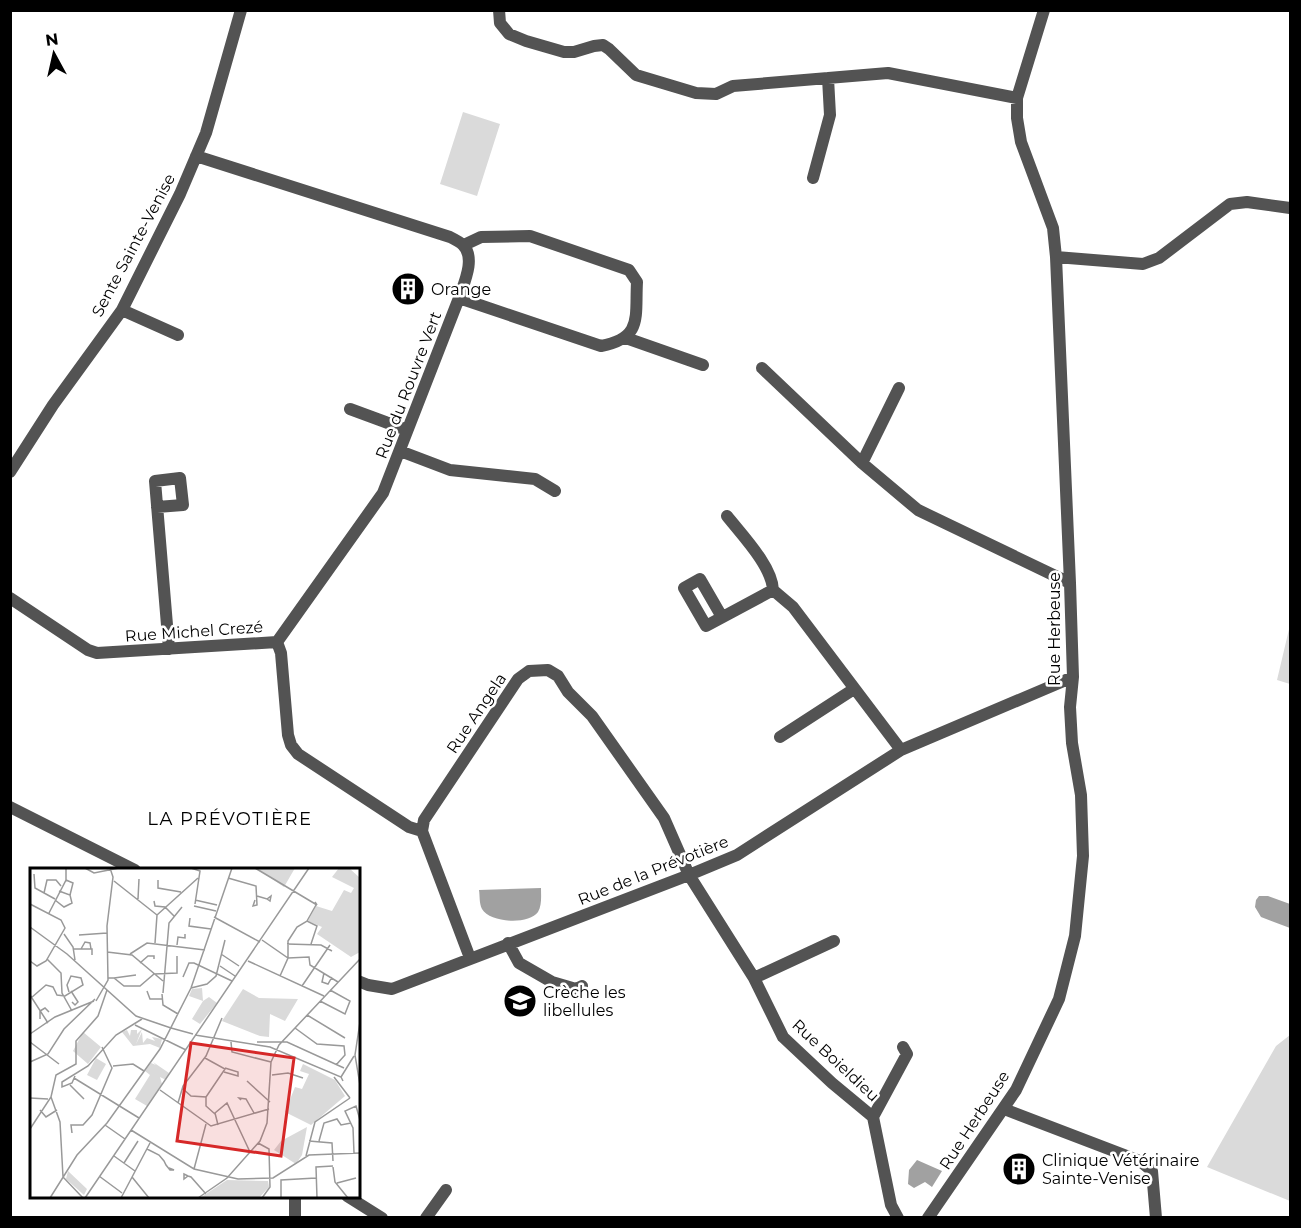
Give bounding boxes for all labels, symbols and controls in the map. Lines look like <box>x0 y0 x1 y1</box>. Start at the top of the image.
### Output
north arrow <box>24 24 84 84</box>
text: N <box>44 29 60 50</box>
street label: Sente Sainte-Venise <box>88 171 179 320</box>
building icon: Orange <box>390 271 426 307</box>
place label: Orange <box>431 280 491 299</box>
street label: Rue du Rouvre Vert <box>372 308 445 461</box>
street label: Rue Herbeuse <box>1045 572 1064 686</box>
street label: Rue Michel Crezé <box>124 617 264 646</box>
street label: Rue Angela <box>443 669 510 757</box>
district label: LA PRÉVOTIÈRE <box>147 808 313 830</box>
street label: Rue de la Prévotière <box>575 832 731 909</box>
inset map <box>30 868 360 1198</box>
school or university icon: Crèche les libellules <box>502 983 538 1019</box>
place label: Crèche les libellules <box>543 983 626 1020</box>
street label: Rue Boieldieu <box>788 1015 883 1106</box>
street label: Rue Herbeuse <box>935 1067 1013 1173</box>
building icon: Clinique Vétérinaire Sainte-Venise <box>1001 1151 1037 1187</box>
place label: Clinique Vétérinaire Sainte-Venise <box>1042 1151 1199 1188</box>

